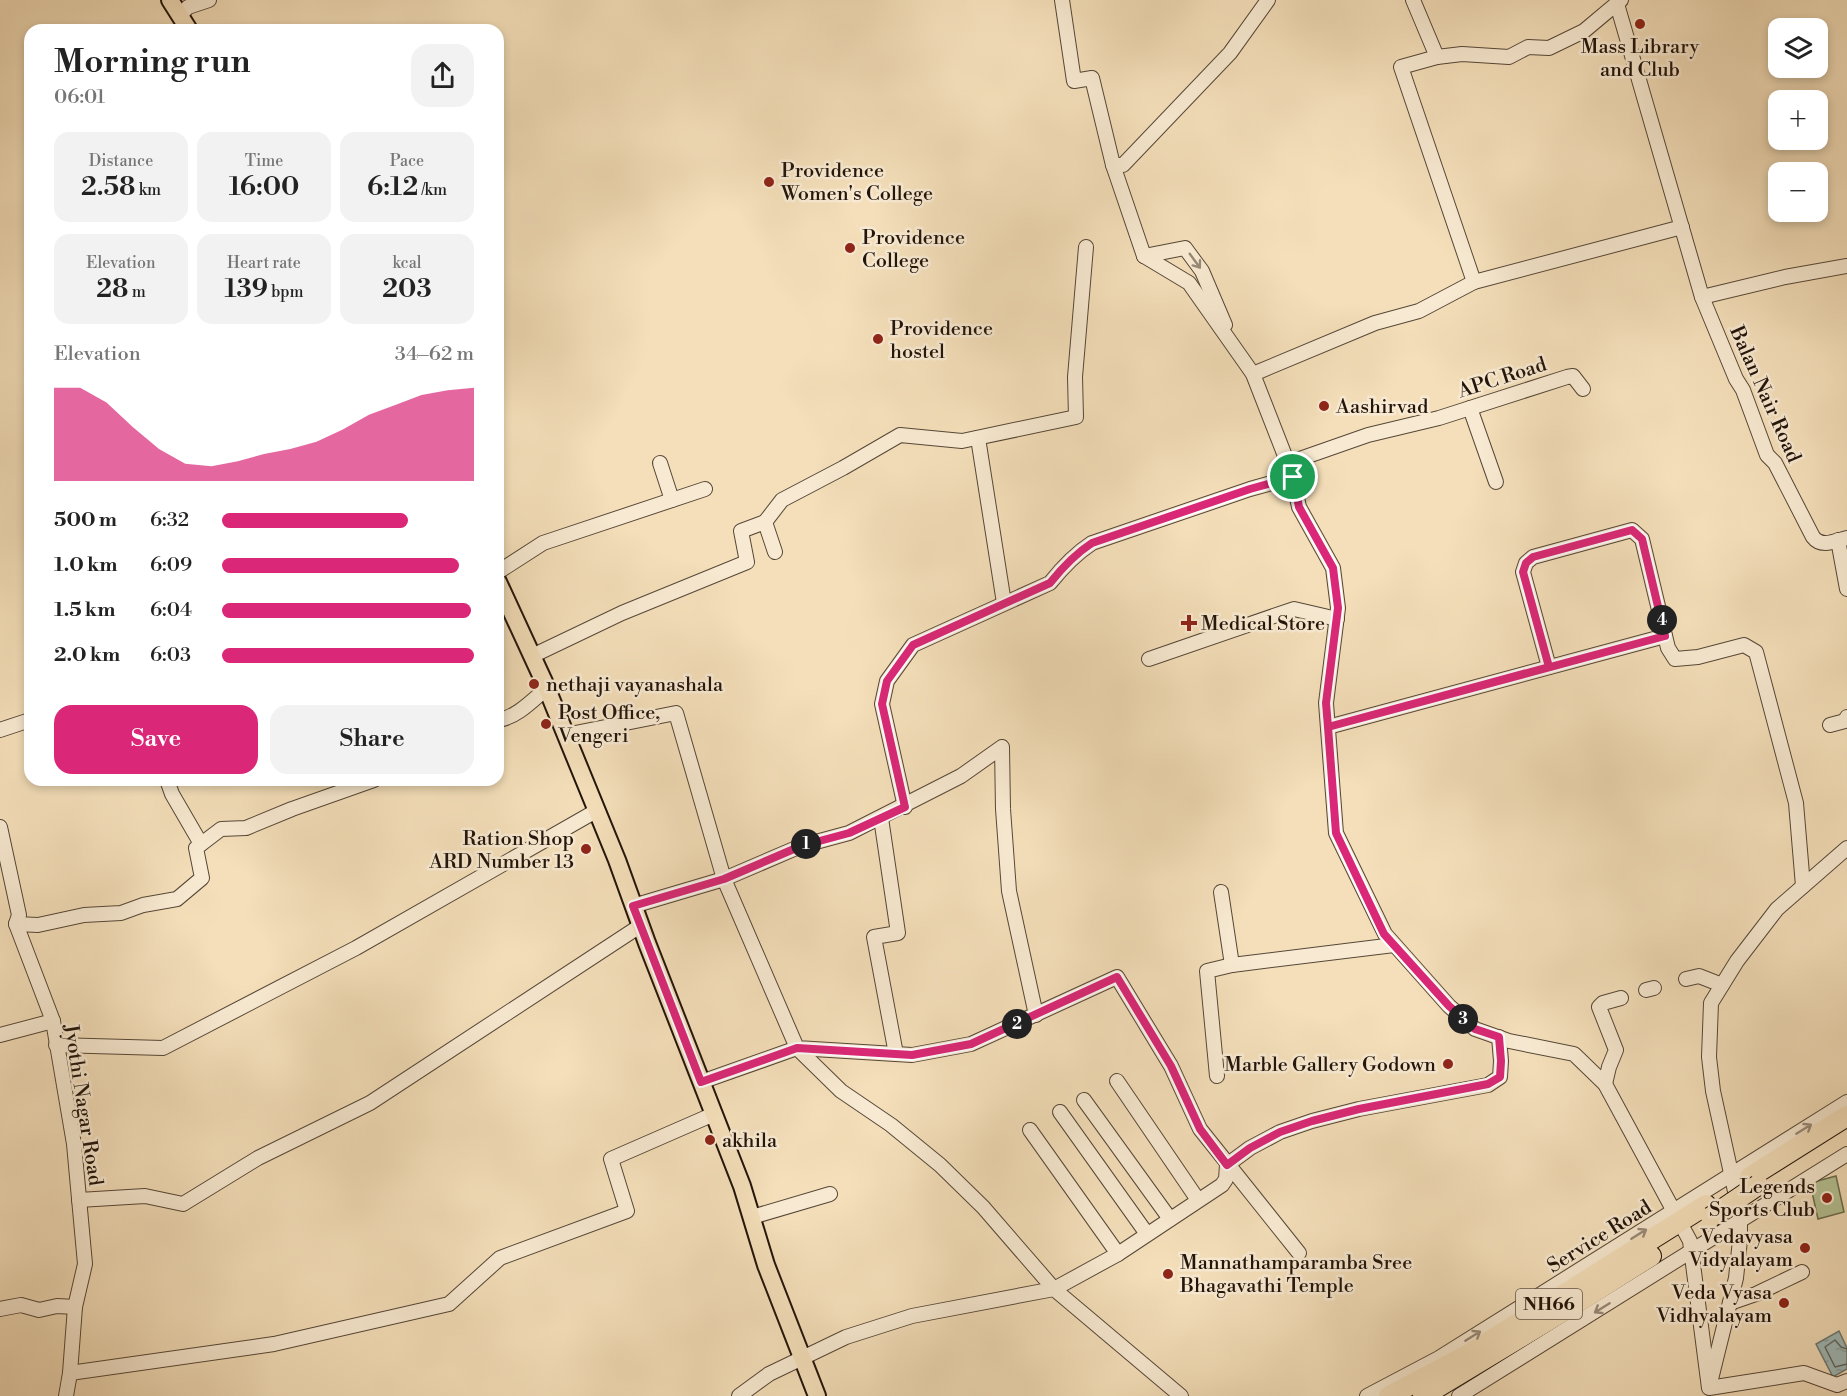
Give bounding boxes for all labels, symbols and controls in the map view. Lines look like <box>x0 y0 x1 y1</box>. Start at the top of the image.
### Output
marker: Mass Library and Club <box>1633 17 1647 31</box>
map controls <box>1768 18 1828 222</box>
button: layers <box>1768 18 1828 78</box>
place label: Mass Library and Club <box>1581 35 1699 83</box>
text: Morning run <box>54 42 251 83</box>
button: share <box>411 44 474 107</box>
text: 06:01 <box>54 85 105 110</box>
button: + <box>1768 90 1828 150</box>
text: Distance <box>89 151 153 171</box>
text: Time <box>245 151 283 171</box>
text: Pace <box>390 151 424 171</box>
place label: Providence Women's College <box>780 159 933 207</box>
button: − <box>1768 162 1828 222</box>
text: 2.58 <box>81 171 135 203</box>
text: 16:00 <box>229 171 299 203</box>
text: 6:12 <box>367 171 418 203</box>
marker: Providence Women's College <box>762 175 776 189</box>
text: km <box>135 180 161 200</box>
text: /km <box>418 180 447 200</box>
place label: Providence College <box>862 226 965 274</box>
marker: Providence College <box>843 241 857 255</box>
text: Elevation <box>86 253 156 273</box>
text: Heart rate <box>227 253 301 273</box>
text: kcal <box>392 253 422 273</box>
one-way arrow <box>1188 253 1201 269</box>
text: 28 <box>96 273 128 305</box>
text: 139 <box>224 273 268 305</box>
text: 203 <box>382 273 432 305</box>
text: m <box>128 282 146 302</box>
text: bpm <box>268 282 304 302</box>
place label: Providence hostel <box>890 317 993 365</box>
street label: Balan Nair Road <box>1723 322 1806 467</box>
marker: Providence hostel <box>871 332 885 346</box>
text: Elevation <box>54 342 141 367</box>
text: 34–62 m <box>395 342 474 367</box>
street label: APC Road <box>1454 352 1551 405</box>
place label: Aashirvad <box>1335 395 1429 420</box>
marker: Aashirvad <box>1317 399 1331 413</box>
pin <box>1267 451 1318 502</box>
icon: arrive <box>1276 460 1309 493</box>
text: 500 m <box>54 508 117 533</box>
text: 6:32 <box>150 508 189 533</box>
text: 1.0 km <box>54 553 118 578</box>
text: 6:09 <box>150 553 192 578</box>
text: 1.5 km <box>54 598 115 623</box>
text: 6:04 <box>150 598 192 623</box>
pin: 4 <box>1647 605 1677 635</box>
text: 4 <box>1657 610 1667 630</box>
place label: Medical Store <box>1201 612 1325 637</box>
marker: Medical Store <box>1182 616 1196 630</box>
text: 2.0 km <box>54 643 120 668</box>
text: 6:03 <box>150 643 191 668</box>
place label: nethaji vayanashala <box>546 673 724 698</box>
marker: nethaji vayanashala <box>527 677 541 691</box>
place label: Post Office, Vengeri <box>557 701 660 749</box>
button: Save <box>54 705 258 774</box>
button: Share <box>270 705 474 774</box>
marker: Post Office, Vengeri <box>539 717 553 731</box>
place label: Ration Shop ARD Number 13 <box>428 827 574 875</box>
pin: 1 <box>791 829 821 859</box>
text: 1 <box>802 834 810 854</box>
marker: Ration Shop ARD Number 13 <box>579 842 593 856</box>
pin: 3 <box>1448 1004 1478 1034</box>
pin: 2 <box>1002 1009 1032 1039</box>
text: 3 <box>1458 1009 1468 1029</box>
text: 2 <box>1012 1014 1022 1034</box>
street label: Jyothi Nagar Road <box>57 1022 108 1189</box>
place label: Marble Gallery Godown <box>1224 1053 1436 1078</box>
marker: Marble Gallery Godown <box>1441 1057 1455 1071</box>
one-way arrow <box>1795 1123 1812 1135</box>
place label: akhila <box>722 1129 778 1154</box>
marker: akhila <box>703 1133 717 1147</box>
place label: Legends Sports Club <box>1709 1175 1815 1223</box>
marker: Legends Sports Club <box>1820 1191 1834 1205</box>
street label: Service Road <box>1543 1195 1657 1279</box>
place label: Vedavyasa Vidyalayam <box>1688 1225 1794 1273</box>
one-way arrow <box>1630 1227 1647 1239</box>
marker: Vedavyasa Vidyalayam <box>1798 1241 1812 1255</box>
place label: Mannathamparamba Sree Bhagavathi Temple <box>1179 1251 1412 1299</box>
marker: Mannathamparamba Sree Bhagavathi Temple <box>1161 1267 1175 1281</box>
place label: Veda Vyasa Vidhyalayam <box>1655 1281 1773 1329</box>
road number: NH66 <box>1516 1289 1582 1319</box>
marker: Veda Vyasa Vidhyalayam <box>1777 1296 1791 1310</box>
one-way arrow <box>1594 1303 1611 1315</box>
one-way arrow <box>1464 1330 1481 1342</box>

